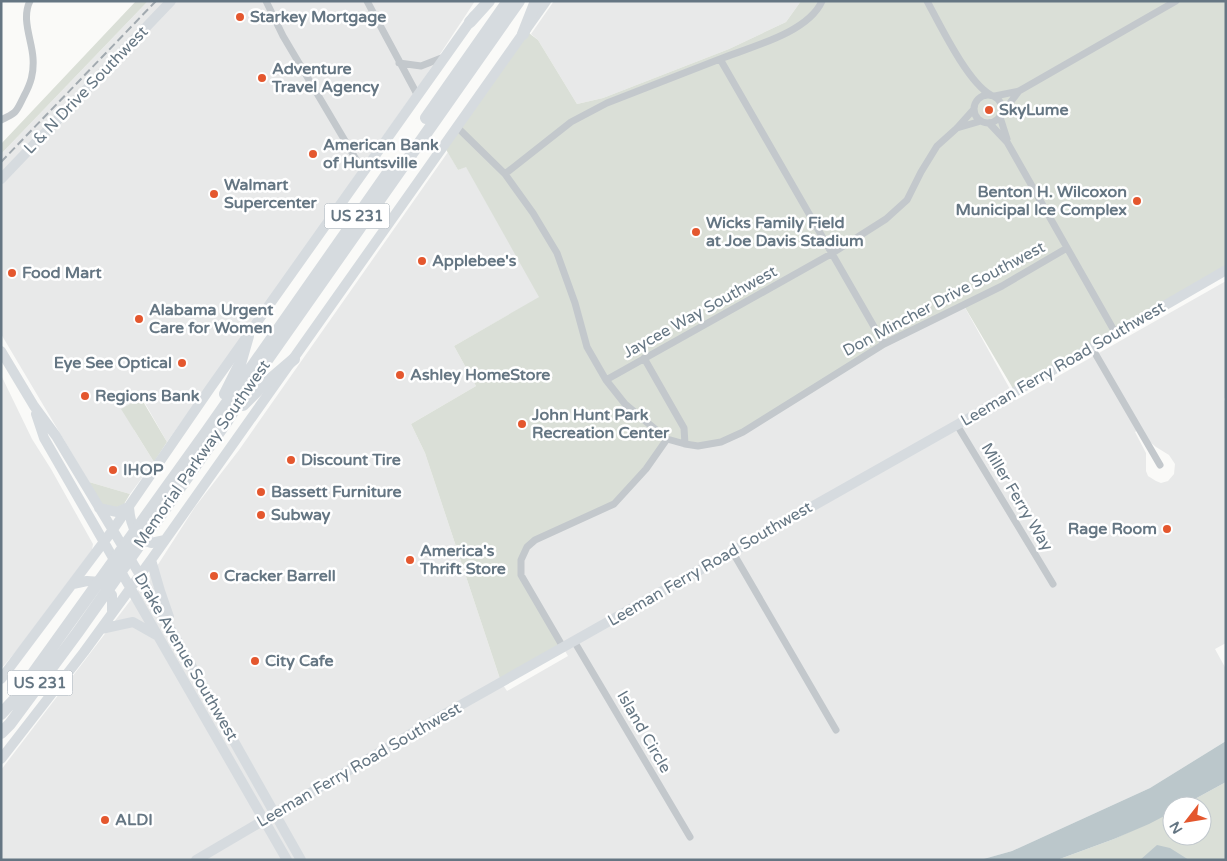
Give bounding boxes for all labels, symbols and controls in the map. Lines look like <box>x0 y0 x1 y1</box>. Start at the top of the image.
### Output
place label: Starkey Mortgage <box>250 7 386 27</box>
marker: Starkey Mortgage <box>234 11 246 23</box>
street label: L & N Drive Southwest <box>20 22 152 158</box>
place label: Adventure Travel Agency <box>271 59 379 97</box>
marker: Adventure Travel Agency <box>256 72 268 84</box>
place label: SkyLume <box>999 100 1069 120</box>
marker: SkyLume <box>983 104 995 116</box>
place label: American Bank of Huntsville <box>323 135 439 173</box>
marker: American Bank of Huntsville <box>307 148 319 160</box>
place label: Walmart Supercenter <box>224 175 318 213</box>
place label: Benton H. Wilcoxon Municipal Ice Complex <box>956 182 1127 220</box>
marker: Walmart Supercenter <box>208 188 220 200</box>
marker: Benton H. Wilcoxon Municipal Ice Complex <box>1131 195 1143 207</box>
road number: US 231 <box>324 204 390 228</box>
place label: Wicks Family Field at Joe Davis Stadium <box>706 213 864 251</box>
marker: Wicks Family Field at Joe Davis Stadium <box>690 226 702 238</box>
street label: Don Mincher Drive Southwest <box>840 237 1048 361</box>
place label: Applebee's <box>432 251 517 271</box>
marker: Applebee's <box>416 255 428 267</box>
street label: Jaycee Way Southwest <box>619 261 781 363</box>
place label: Food Mart <box>22 263 102 283</box>
marker: Food Mart <box>6 267 18 279</box>
street label: Leeman Ferry Road Southwest <box>957 297 1169 431</box>
place label: Alabama Urgent Care for Women <box>149 300 274 338</box>
marker: Alabama Urgent Care for Women <box>133 313 145 325</box>
place label: Eye See Optical <box>54 353 172 373</box>
street label: Memorial Parkway Southwest <box>129 356 275 552</box>
marker: Eye See Optical <box>176 357 188 369</box>
place label: Ashley HomeStore <box>410 365 550 385</box>
marker: Ashley HomeStore <box>394 369 406 381</box>
place label: Regions Bank <box>95 386 200 406</box>
marker: Regions Bank <box>79 390 91 402</box>
place label: John Hunt Park Recreation Center <box>531 405 670 443</box>
marker: John Hunt Park Recreation Center <box>516 418 528 430</box>
street label: Miller Ferry Way <box>977 439 1057 555</box>
place label: Discount Tire <box>301 450 401 470</box>
marker: Discount Tire <box>285 454 297 466</box>
place label: IHOP <box>123 460 164 480</box>
marker: IHOP <box>107 464 119 476</box>
place label: Bassett Furniture <box>271 482 401 502</box>
marker: Bassett Furniture <box>255 486 267 498</box>
street label: Leeman Ferry Road Southwest <box>604 497 816 631</box>
place label: Subway <box>271 505 331 525</box>
marker: Subway <box>255 509 267 521</box>
place label: Rage Room <box>1068 519 1157 539</box>
marker: Rage Room <box>1161 523 1173 535</box>
place label: America's Thrift Store <box>419 541 506 579</box>
marker: America's Thrift Store <box>404 554 416 566</box>
place label: Cracker Barrell <box>224 566 336 586</box>
street label: Drake Avenue Southwest <box>130 569 242 745</box>
marker: Cracker Barrell <box>208 570 220 582</box>
place label: City Cafe <box>265 651 334 671</box>
marker: City Cafe <box>249 655 261 667</box>
road number: US 231 <box>8 670 72 696</box>
street label: Island Circle <box>612 687 676 777</box>
street label: Leeman Ferry Road Southwest <box>253 698 465 832</box>
north arrow <box>1162 796 1212 846</box>
place label: ALDI <box>115 810 153 830</box>
marker: ALDI <box>99 814 111 826</box>
text: N <box>1166 818 1186 837</box>

